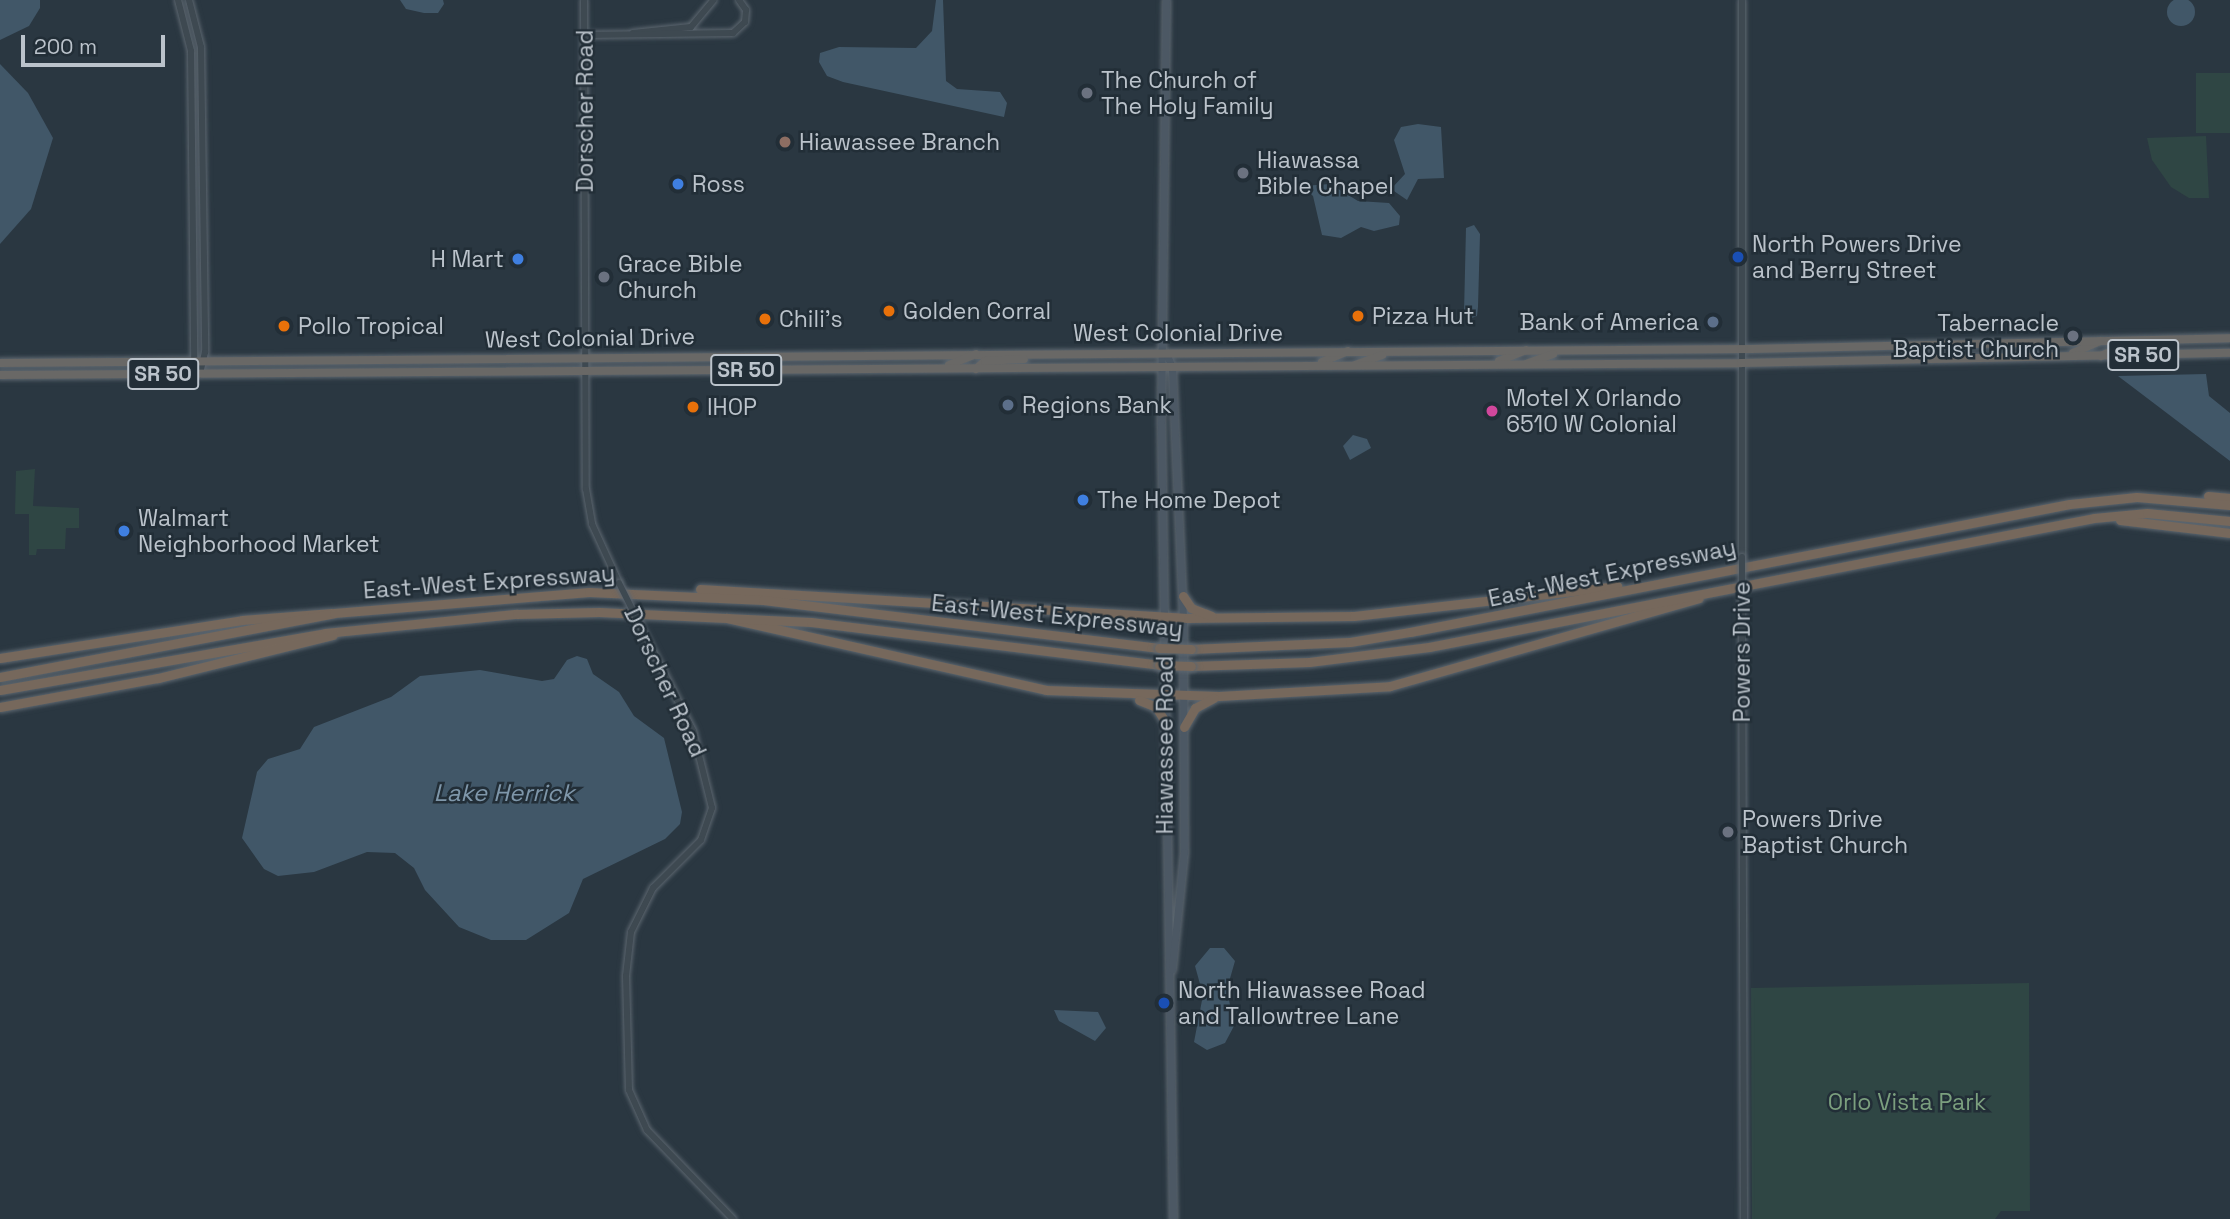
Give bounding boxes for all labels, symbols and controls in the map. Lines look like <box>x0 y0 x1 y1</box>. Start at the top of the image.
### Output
scale bar <box>24 21 168 65</box>
street label: Dorscher Road <box>571 30 599 192</box>
text: 200 m <box>34 33 97 60</box>
place label: The Church of The Holy Family <box>1101 66 1274 120</box>
marker: The Church of The Holy Family <box>1079 85 1095 101</box>
place label: Hiawassee Branch <box>799 128 1000 156</box>
marker: Hiawassee Branch <box>777 134 793 150</box>
place label: Hiawassa Bible Chapel <box>1257 146 1394 200</box>
marker: Hiawassa Bible Chapel <box>1235 165 1251 181</box>
place label: Ross <box>692 170 745 198</box>
marker: Ross <box>670 176 686 192</box>
place label: North Powers Drive and Berry Street <box>1752 230 1962 284</box>
place label: H Mart <box>431 245 504 273</box>
marker: North Powers Drive and Berry Street <box>1730 249 1746 265</box>
place label: Grace Bible Church <box>618 250 743 304</box>
marker: H Mart <box>510 251 526 267</box>
marker: Grace Bible Church <box>596 269 612 285</box>
place label: Golden Corral <box>903 297 1051 325</box>
place label: Pizza Hut <box>1372 302 1474 330</box>
marker: Golden Corral <box>881 303 897 319</box>
place label: Chili's <box>779 305 843 333</box>
marker: Pizza Hut <box>1350 308 1366 324</box>
place label: Bank of America <box>1519 308 1699 336</box>
place label: Tabernacle Baptist Church <box>1893 309 2059 363</box>
marker: Chili's <box>757 311 773 327</box>
place label: Pollo Tropical <box>298 312 444 340</box>
marker: Bank of America <box>1705 314 1721 330</box>
marker: Pollo Tropical <box>276 318 292 334</box>
street label: West Colonial Drive <box>1073 319 1283 347</box>
street label: West Colonial Drive <box>485 322 695 354</box>
marker: Tabernacle Baptist Church <box>2065 328 2081 344</box>
road number: SR 50 <box>2106 338 2180 372</box>
road number: SR 50 <box>709 352 783 388</box>
road number: SR 50 <box>126 356 200 392</box>
place label: Motel X Orlando 6510 W Colonial <box>1506 384 1682 438</box>
place label: Regions Bank <box>1022 391 1172 419</box>
place label: IHOP <box>707 393 757 421</box>
marker: Regions Bank <box>1000 397 1016 413</box>
marker: IHOP <box>685 399 701 415</box>
marker: Motel X Orlando 6510 W Colonial <box>1484 403 1500 419</box>
place label: The Home Depot <box>1097 486 1281 514</box>
marker: The Home Depot <box>1075 492 1091 508</box>
place label: Walmart Neighborhood Market <box>138 504 380 558</box>
marker: Walmart Neighborhood Market <box>116 523 132 539</box>
street label: East-West Expressway <box>1486 533 1738 613</box>
street label: East-West Expressway <box>362 559 616 605</box>
street label: Powers Drive <box>1728 582 1756 722</box>
street label: East-West Expressway <box>930 589 1184 643</box>
street label: Dorscher Road <box>618 603 712 761</box>
street label: Hiawassee Road <box>1151 656 1179 834</box>
water label: Lake Herrick <box>434 779 574 807</box>
place label: Powers Drive Baptist Church <box>1742 805 1908 859</box>
marker: Powers Drive Baptist Church <box>1720 824 1736 840</box>
place label: North Hiawassee Road and Tallowtree Lane <box>1178 976 1426 1030</box>
marker: North Hiawassee Road and Tallowtree Lane <box>1156 995 1172 1011</box>
park label: Orlo Vista Park <box>1827 1088 1987 1116</box>

